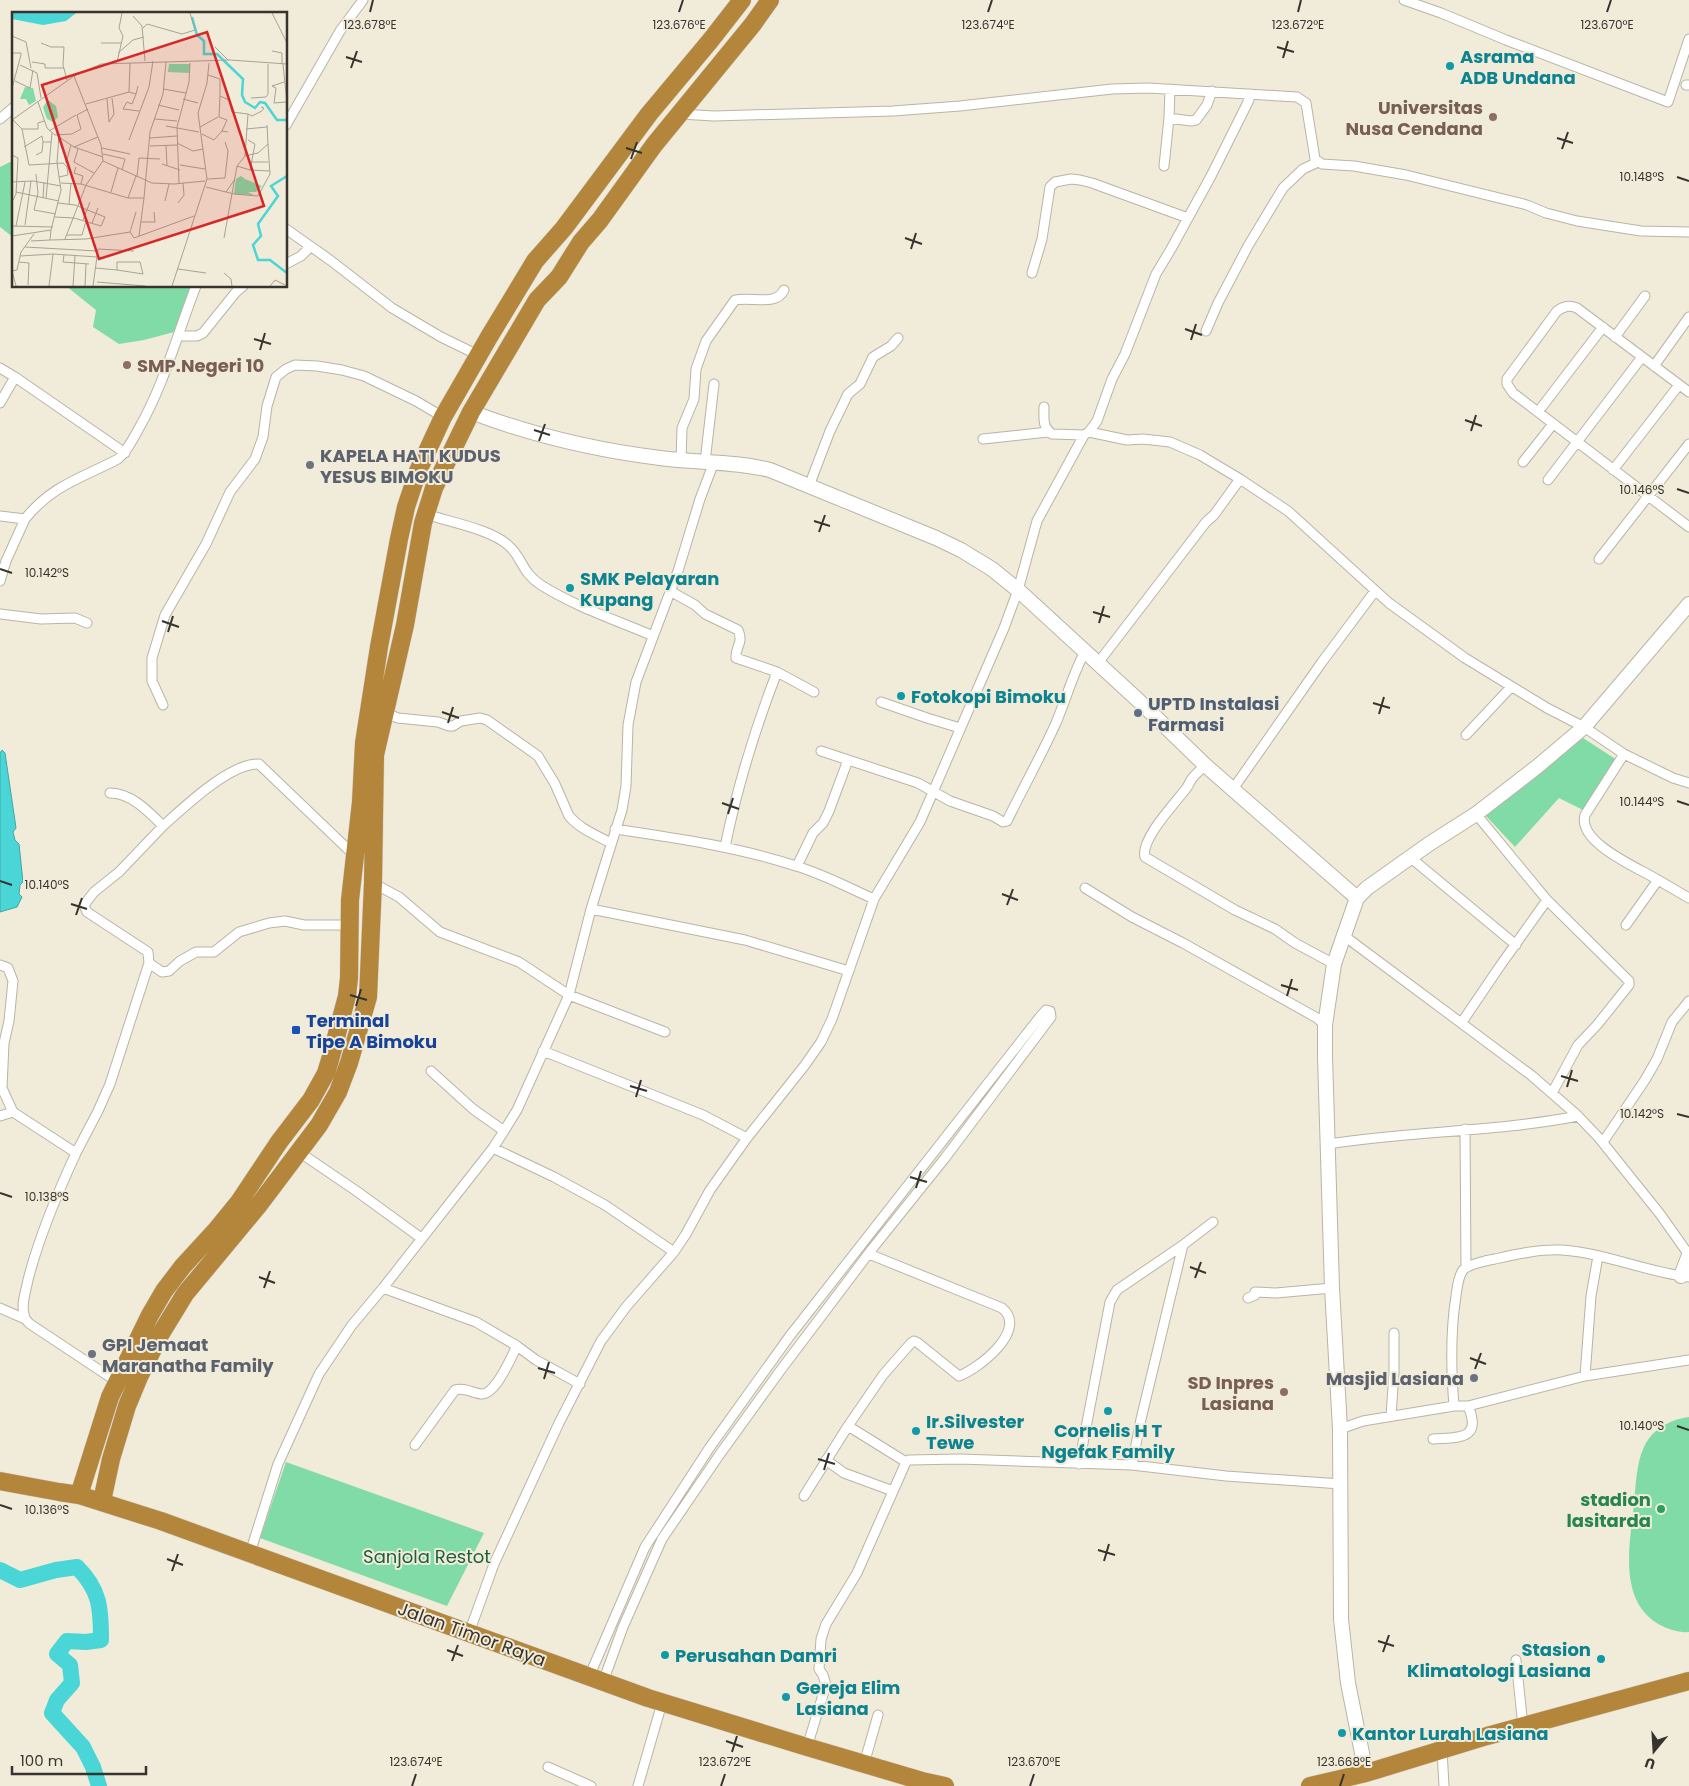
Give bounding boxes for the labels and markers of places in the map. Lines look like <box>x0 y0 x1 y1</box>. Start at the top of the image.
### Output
place label: Asrama ADB Undana <box>1460 44 1576 90</box>
marker: Asrama ADB Undana <box>1444 60 1456 72</box>
place label: Universitas Nusa Cendana <box>1346 95 1483 141</box>
marker: Universitas Nusa Cendana <box>1487 111 1499 123</box>
place label: SMP.Negeri 10 <box>137 353 264 378</box>
marker: SMP.Negeri 10 <box>121 359 133 371</box>
place label: KAPELA HATI KUDUS YESUS BIMOKU <box>320 443 501 489</box>
marker: KAPELA HATI KUDUS YESUS BIMOKU <box>304 459 316 471</box>
place label: SMK Pelayaran Kupang <box>580 566 719 612</box>
marker: SMK Pelayaran Kupang <box>564 582 576 594</box>
place label: Fotokopi Bimoku <box>911 684 1066 709</box>
marker: Fotokopi Bimoku <box>895 690 907 702</box>
place label: UPTD Instalasi Farmasi <box>1148 691 1279 737</box>
marker: UPTD Instalasi Farmasi <box>1132 707 1144 719</box>
place label: Terminal Tipe A Bimoku <box>306 1008 437 1054</box>
marker: Terminal Tipe A Bimoku <box>290 1024 302 1036</box>
place label: GPI Jemaat Maranatha Family <box>102 1332 274 1378</box>
marker: GPI Jemaat Maranatha Family <box>86 1348 98 1360</box>
place label: Masjid Lasiana <box>1326 1366 1464 1391</box>
place label: SD Inpres Lasiana <box>1188 1370 1274 1416</box>
marker: Masjid Lasiana <box>1468 1372 1480 1384</box>
marker: SD Inpres Lasiana <box>1278 1386 1290 1398</box>
marker: Cornelis H T Ngefak Family <box>1102 1405 1114 1417</box>
place label: Ir.Silvester Tewe <box>926 1409 1025 1455</box>
place label: Cornelis H T Ngefak Family <box>1041 1418 1175 1464</box>
marker: Ir.Silvester Tewe <box>910 1425 922 1437</box>
place label: stadion lasitarda <box>1566 1487 1651 1533</box>
marker: stadion lasitarda <box>1655 1503 1667 1515</box>
place label: Stasion Klimatologi Lasiana <box>1407 1637 1591 1683</box>
place label: Perusahan Damri <box>675 1643 837 1668</box>
marker: Perusahan Damri <box>659 1649 671 1661</box>
marker: Stasion Klimatologi Lasiana <box>1595 1653 1607 1665</box>
place label: Gereja Elim Lasiana <box>796 1675 900 1721</box>
marker: Gereja Elim Lasiana <box>780 1691 792 1703</box>
place label: Kantor Lurah Lasiana <box>1352 1721 1549 1746</box>
marker: Kantor Lurah Lasiana <box>1336 1727 1348 1739</box>

